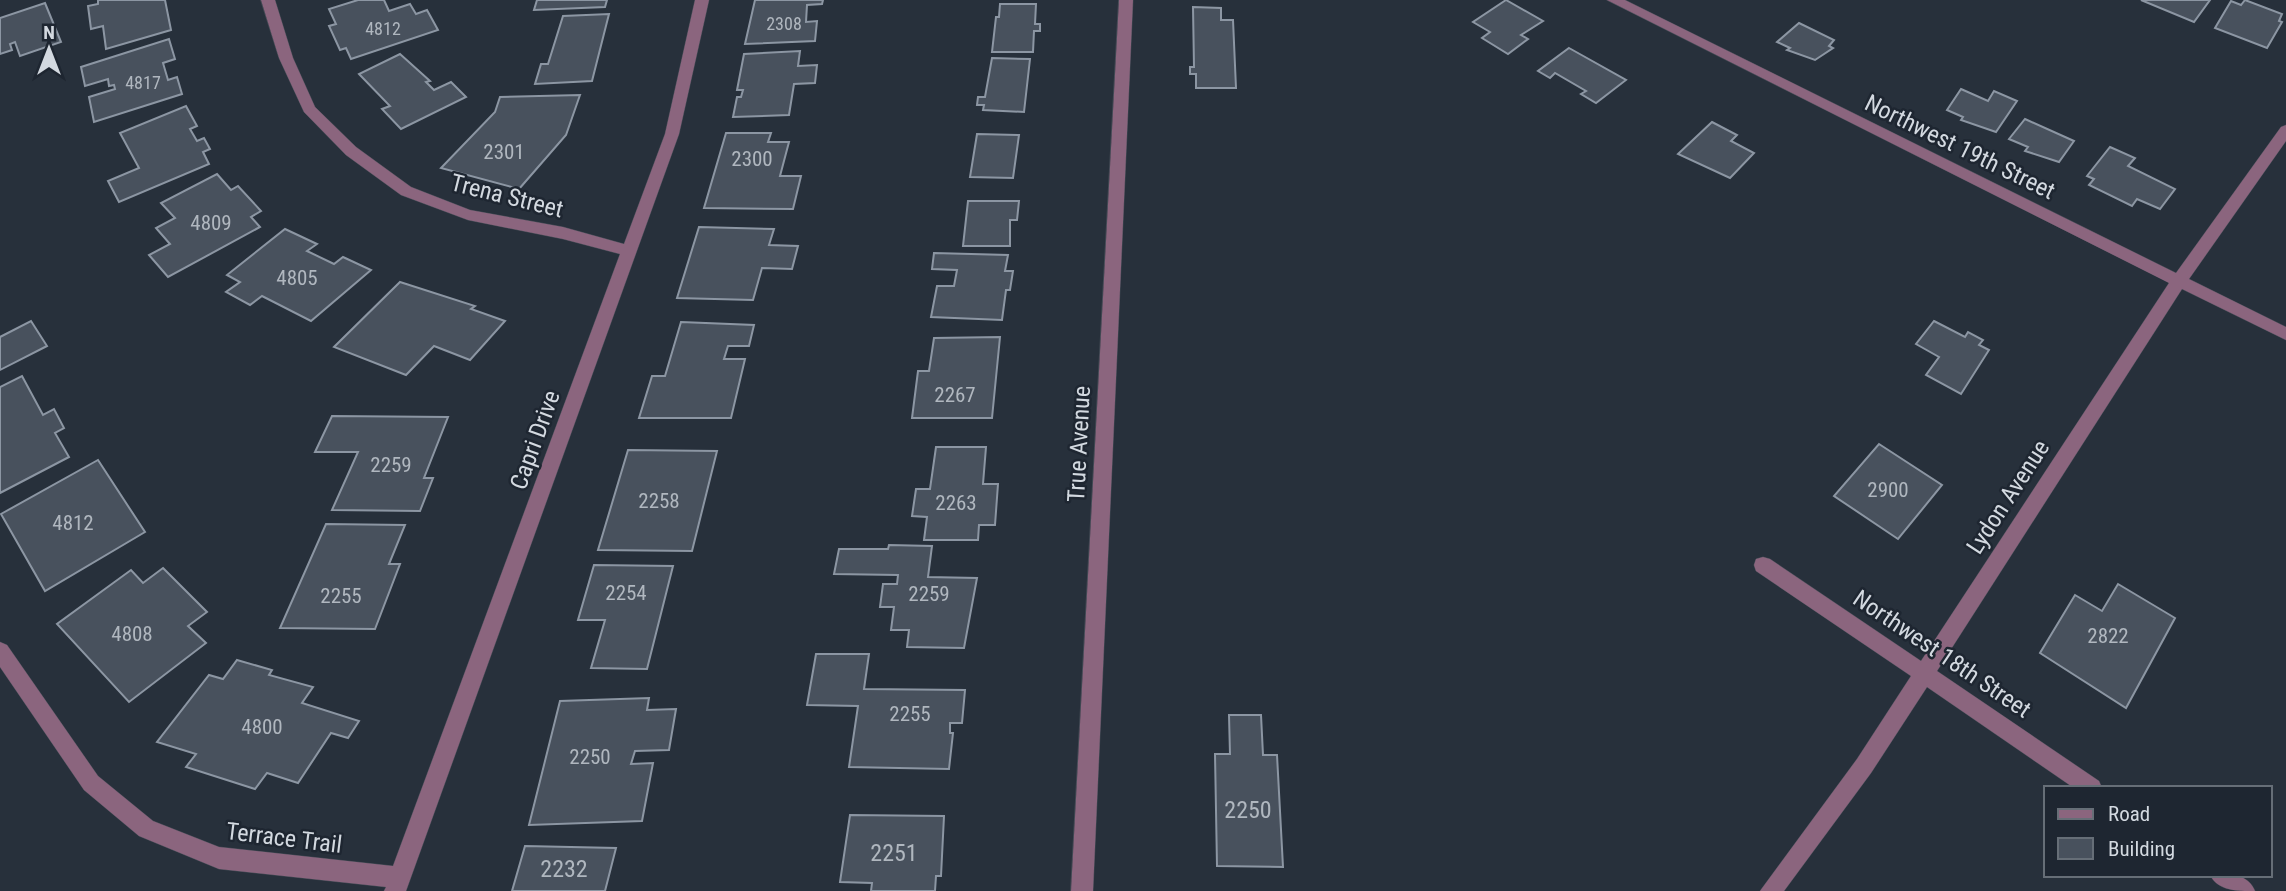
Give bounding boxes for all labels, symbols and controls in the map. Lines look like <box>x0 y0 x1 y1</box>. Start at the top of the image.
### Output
house number: 2308 <box>766 13 802 34</box>
north arrow <box>14 14 84 84</box>
house number: 4812 <box>365 18 401 39</box>
text: N <box>43 21 55 44</box>
house number: 4817 <box>125 72 161 93</box>
street label: Northwest 19th Street <box>1860 89 2060 205</box>
house number: 2301 <box>483 140 525 164</box>
house number: 2300 <box>731 147 773 171</box>
street label: Trena Street <box>448 169 566 223</box>
house number: 4809 <box>190 211 232 235</box>
house number: 4805 <box>276 266 318 290</box>
house number: 2267 <box>934 383 976 407</box>
street label: True Avenue <box>1062 385 1096 503</box>
street label: Capri Drive <box>504 387 566 493</box>
street label: Lydon Avenue <box>1961 435 2055 559</box>
house number: 2259 <box>370 453 412 477</box>
house number: 2900 <box>1867 478 1909 502</box>
house number: 2258 <box>638 489 680 513</box>
house number: 2263 <box>935 491 977 515</box>
house number: 4812 <box>52 511 94 535</box>
house number: 2254 <box>605 581 647 605</box>
house number: 2259 <box>908 582 950 606</box>
house number: 2255 <box>320 584 362 608</box>
street label: Northwest 18th Street <box>1848 584 2036 724</box>
house number: 4808 <box>111 622 153 646</box>
house number: 2822 <box>2087 624 2129 648</box>
house number: 2255 <box>889 702 931 726</box>
house number: 4800 <box>241 715 283 739</box>
house number: 2250 <box>569 745 611 769</box>
legend <box>2044 786 2272 877</box>
house number: 2250 <box>1224 796 1272 824</box>
text: Road <box>2108 802 2150 826</box>
street label: Terrace Trail <box>224 817 344 859</box>
text: Building <box>2108 837 2175 861</box>
house number: 2251 <box>870 839 918 867</box>
house number: 2232 <box>540 855 588 883</box>

